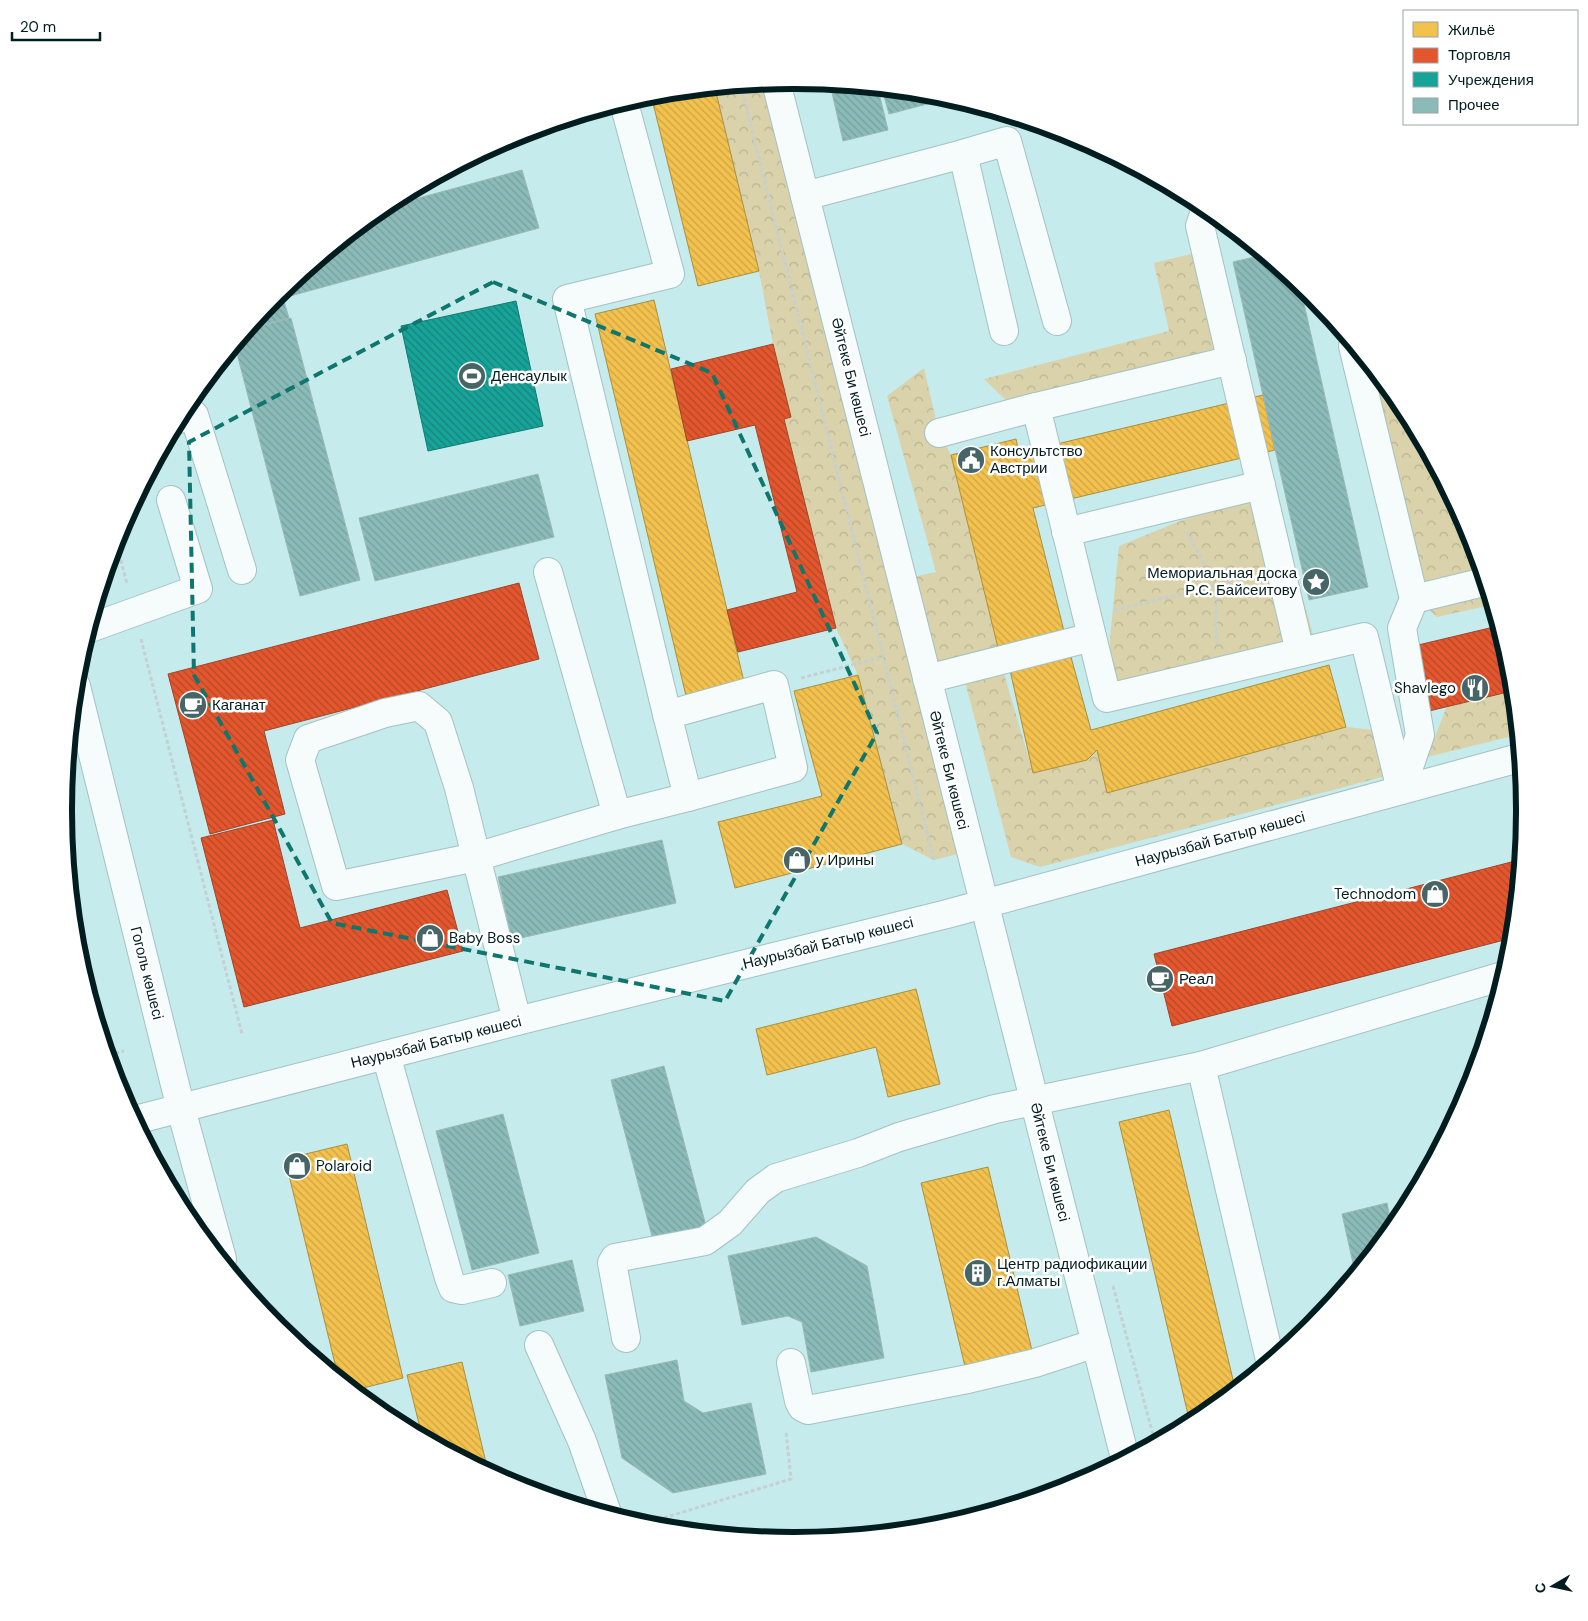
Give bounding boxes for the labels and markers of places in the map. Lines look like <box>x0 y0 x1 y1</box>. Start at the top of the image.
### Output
sports icon: Денсаулык <box>457 361 487 391</box>
place label: Денсаулык <box>491 366 567 386</box>
place label: Консультство Австрии <box>990 441 1083 478</box>
public building icon: Консультство Австрии <box>956 445 986 475</box>
place label: Мемориальная доска Р.С. Байсеитову <box>1147 563 1298 600</box>
place icon: Мемориальная доска Р.С. Байсеитову <box>1301 567 1331 597</box>
restaurant icon: Shavlego <box>1460 673 1490 703</box>
place label: Shavlego <box>1394 678 1456 698</box>
cafe icon: Каганат <box>178 690 208 720</box>
place label: Каганат <box>212 695 266 715</box>
shop icon: у Ирины <box>782 845 812 875</box>
place label: у Ирины <box>816 850 874 870</box>
shop icon: Technodom <box>1420 879 1450 909</box>
place label: Technodom <box>1334 884 1416 904</box>
shop icon: Baby Boss <box>415 923 445 953</box>
place label: Baby Boss <box>449 928 520 948</box>
cafe icon: Реал <box>1145 964 1175 994</box>
place label: Реал <box>1179 969 1214 989</box>
shop icon: Polaroid <box>282 1151 312 1181</box>
place label: Polaroid <box>316 1156 372 1176</box>
place label: Центр радиофикации г.Алматы <box>997 1254 1147 1291</box>
building icon: Центр радиофикации г.Алматы <box>963 1258 993 1288</box>

